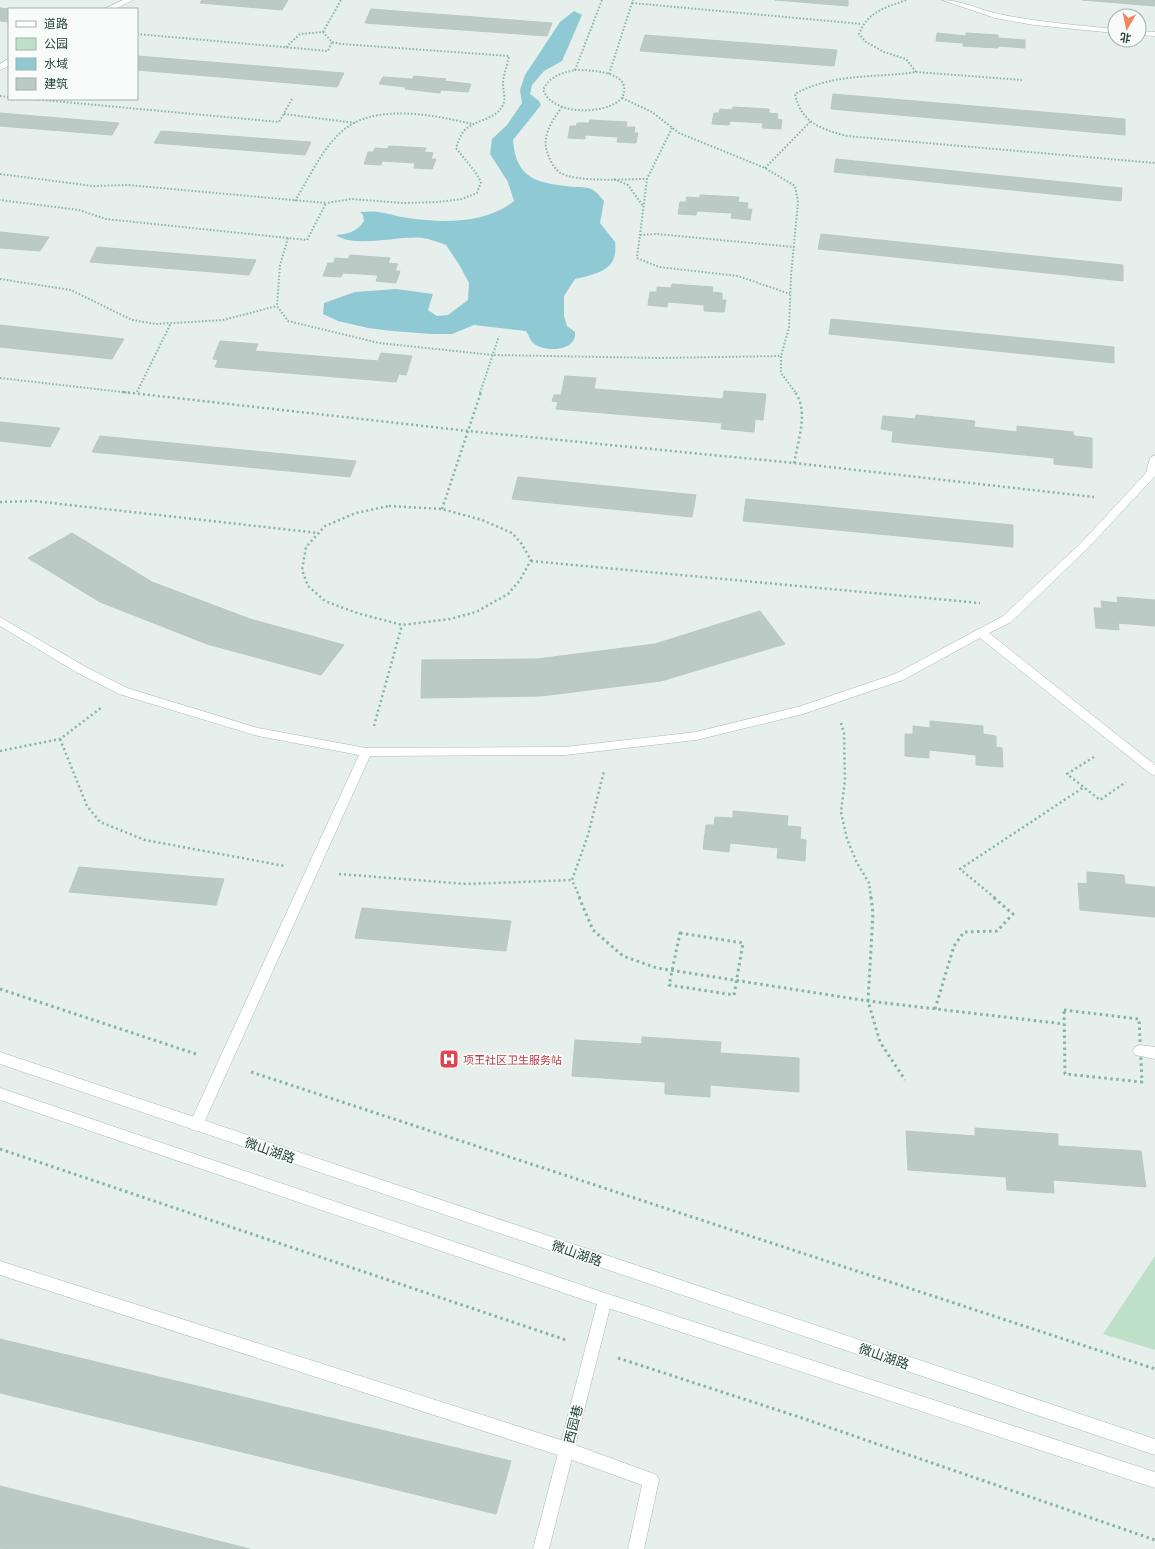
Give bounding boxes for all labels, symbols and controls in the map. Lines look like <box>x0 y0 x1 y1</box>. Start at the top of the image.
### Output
legend <box>8 8 138 100</box>
north arrow <box>1107 8 1147 48</box>
text: 道路 <box>44 16 68 30</box>
text: 北 <box>1119 31 1132 46</box>
text: 公园 <box>44 36 68 50</box>
text: 水域 <box>44 56 68 70</box>
text: 建筑 <box>44 76 68 90</box>
hospital icon: 项王社区卫生服务站 <box>438 1048 460 1070</box>
place label: 项王社区卫生服务站 <box>463 1053 562 1066</box>
street label: 微山湖路 <box>243 1134 297 1166</box>
street label: 微山湖路 <box>550 1237 604 1269</box>
street label: 微山湖路 <box>857 1340 911 1372</box>
street label: 西园巷 <box>561 1403 585 1445</box>

